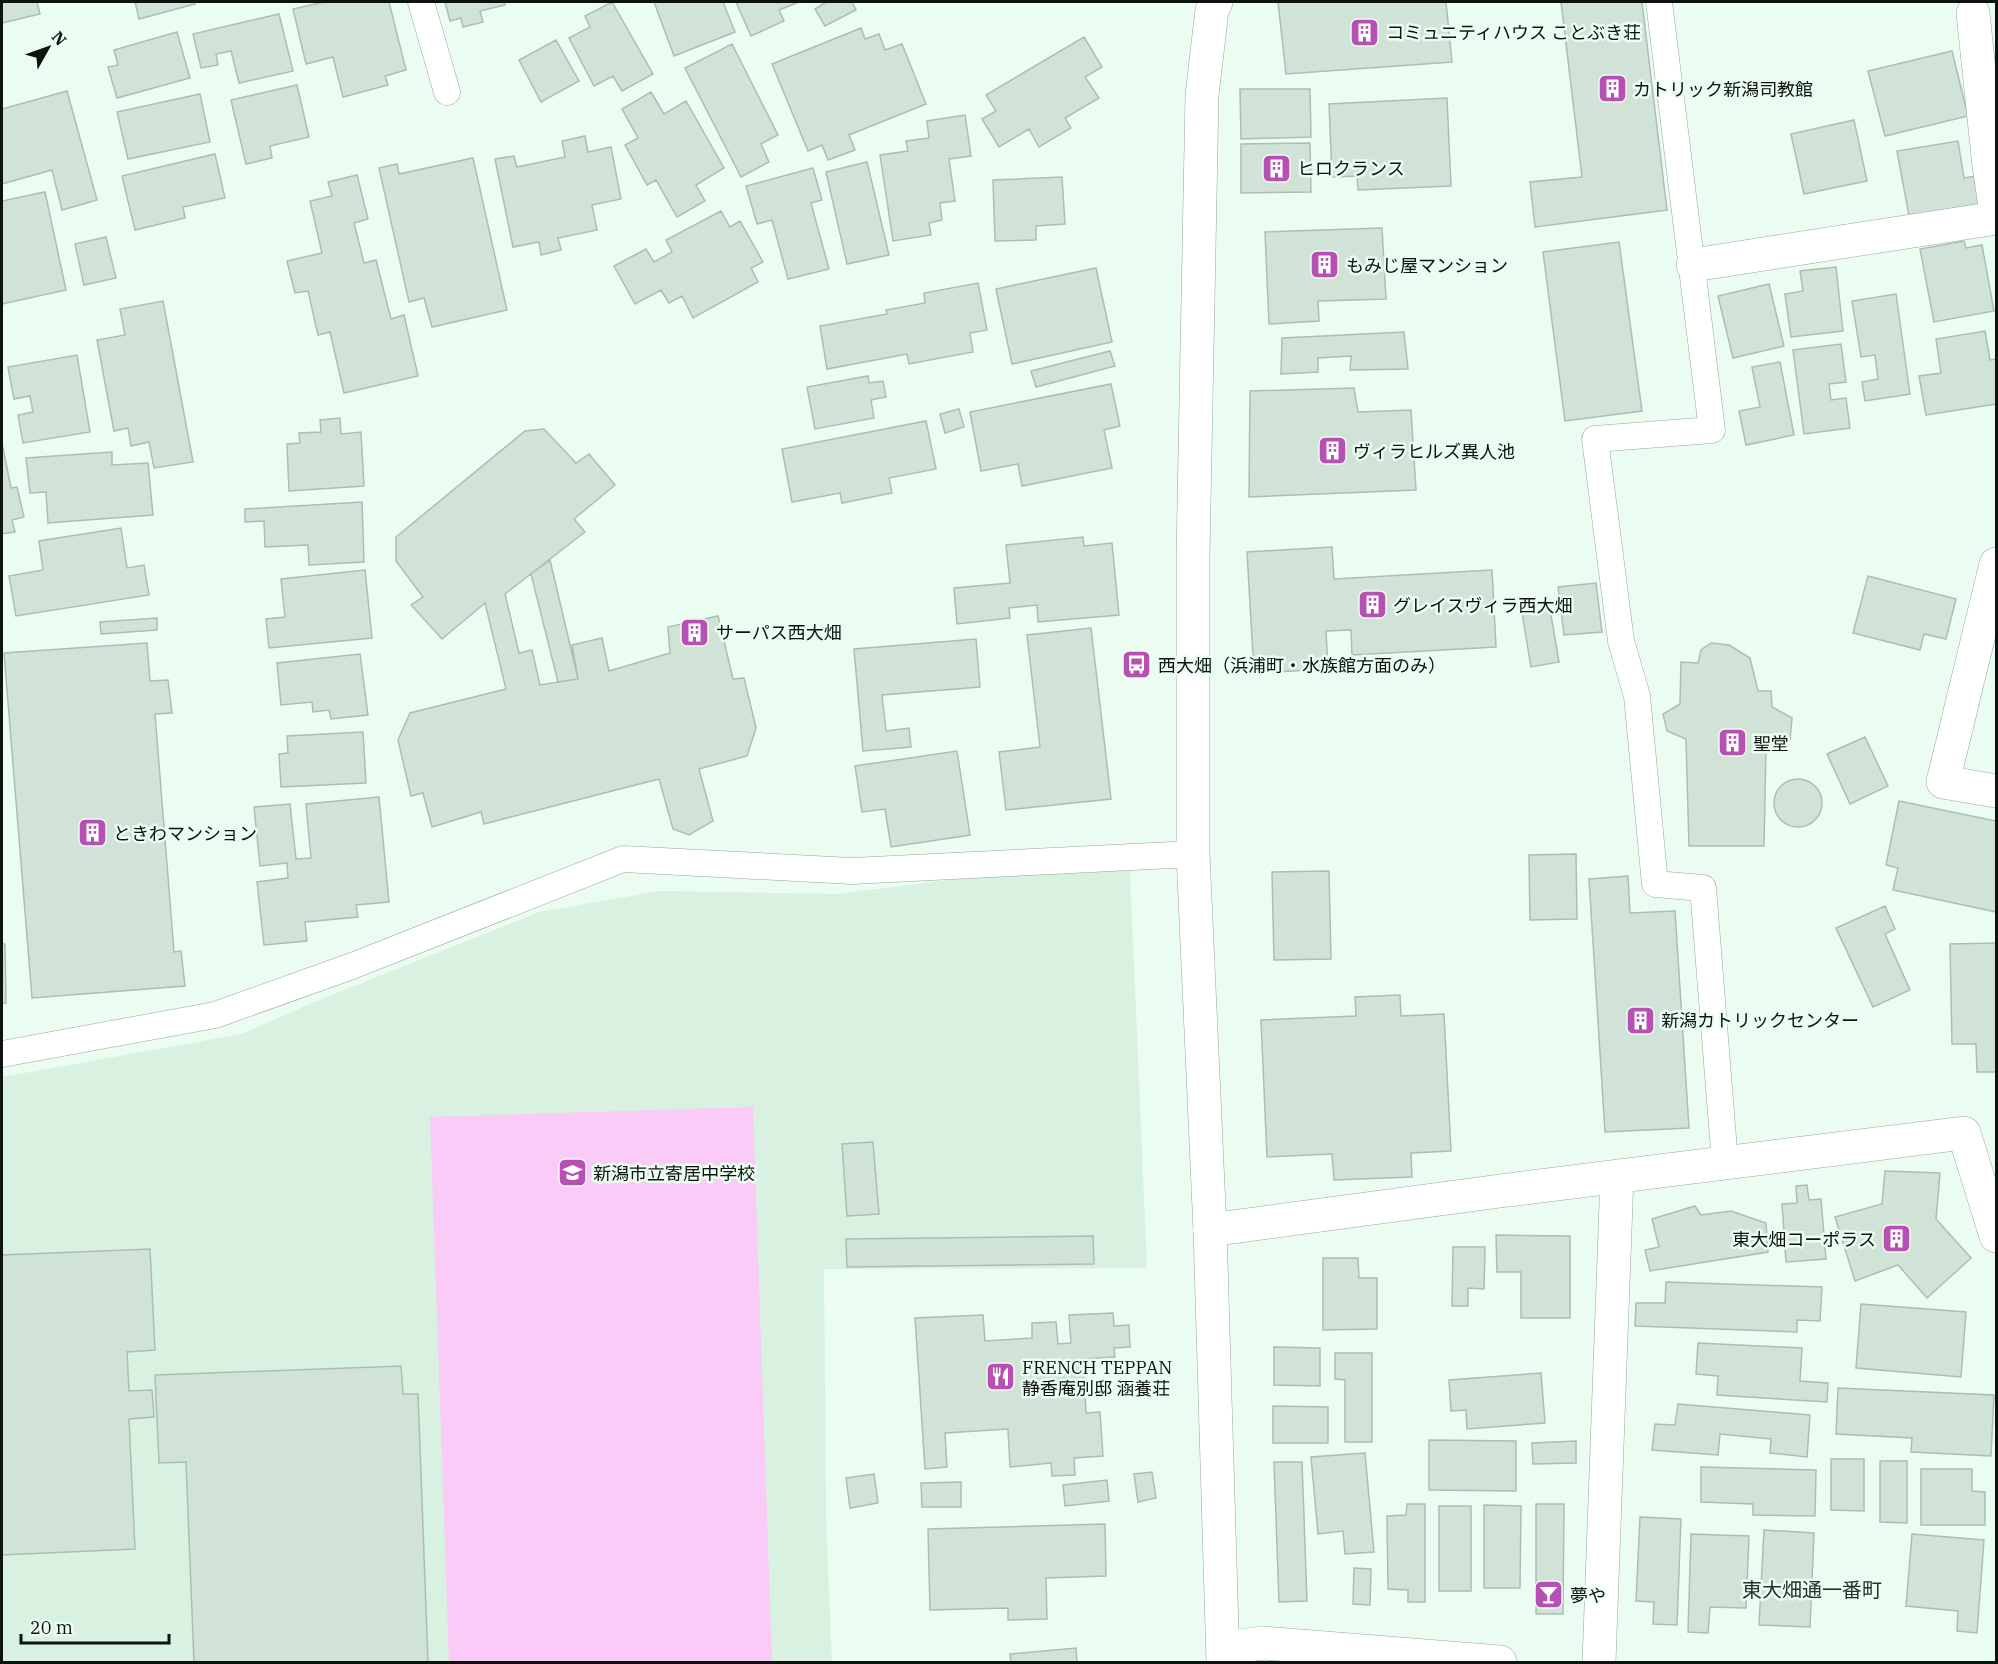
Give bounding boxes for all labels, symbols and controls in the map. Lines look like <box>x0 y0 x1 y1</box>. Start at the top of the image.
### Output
building icon: コミュニティハウス ことぶき荘 <box>1349 16 1381 48</box>
north arrow <box>18 18 78 78</box>
place label: コミュニティハウス ことぶき荘 <box>1386 21 1641 44</box>
text: N <box>48 27 71 50</box>
building icon: カトリック新潟司教館 <box>1596 73 1628 105</box>
place label: カトリック新潟司教館 <box>1633 78 1813 101</box>
building icon: ヒロクランス <box>1260 152 1292 184</box>
place label: ヒロクランス <box>1297 157 1405 180</box>
building icon: もみじ屋マンション <box>1309 249 1341 281</box>
place label: もみじ屋マンション <box>1346 254 1508 277</box>
building icon: ヴィラヒルズ異人池 <box>1316 435 1348 467</box>
place label: ヴィラヒルズ異人池 <box>1353 440 1515 463</box>
building icon: グレイスヴィラ西大畑 <box>1356 589 1388 621</box>
place label: グレイスヴィラ西大畑 <box>1393 594 1572 617</box>
building icon: サーパス西大畑 <box>679 616 711 648</box>
place label: サーパス西大畑 <box>716 621 842 644</box>
bus stop icon: 西大畑（浜浦町・水族館方面のみ） <box>1121 649 1153 681</box>
place label: 西大畑（浜浦町・水族館方面のみ） <box>1158 654 1446 677</box>
building icon: 聖堂 <box>1716 727 1748 759</box>
place label: 聖堂 <box>1753 732 1789 755</box>
building icon: ときわマンション <box>76 817 108 849</box>
place label: ときわマンション <box>113 822 257 845</box>
building icon: 新潟カトリックセンター <box>1624 1004 1656 1036</box>
place label: 新潟カトリックセンター <box>1661 1009 1859 1032</box>
school or university icon: 新潟市立寄居中学校 <box>556 1157 588 1189</box>
place label: 新潟市立寄居中学校 <box>593 1162 755 1185</box>
building icon: 東大畑コーポラス <box>1881 1223 1913 1255</box>
place label: 東大畑コーポラス <box>1732 1228 1876 1251</box>
place label: FRENCH TEPPAN 静香庵別邸 涵養荘 <box>1022 1356 1172 1400</box>
restaurant icon: FRENCH TEPPAN 静香庵別邸 涵養荘 <box>985 1361 1017 1393</box>
district label: 東大畑通一番町 <box>1742 1576 1882 1603</box>
bar icon: 夢や <box>1533 1579 1565 1611</box>
place label: 夢や <box>1570 1584 1606 1607</box>
scale bar <box>21 1607 170 1645</box>
text: 20 m <box>30 1616 73 1639</box>

